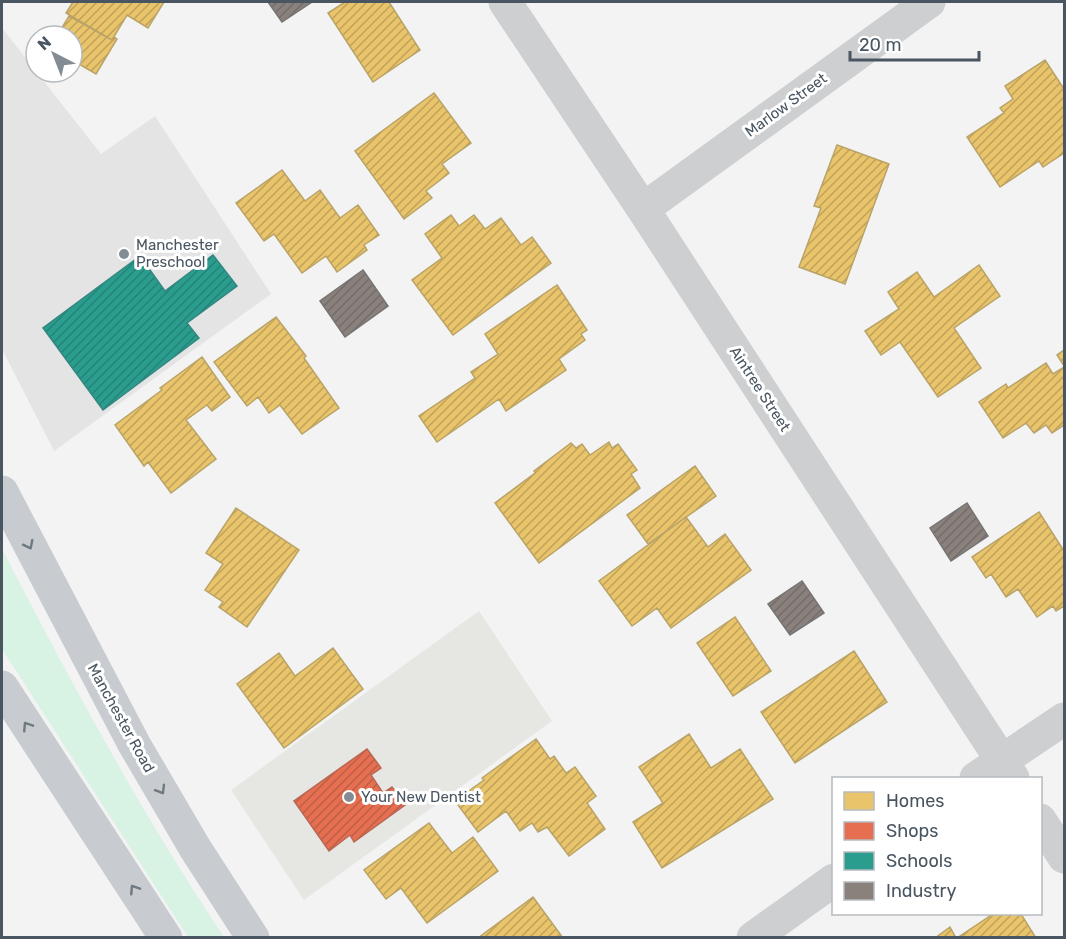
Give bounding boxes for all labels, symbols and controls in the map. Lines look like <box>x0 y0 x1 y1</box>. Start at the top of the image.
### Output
north arrow <box>24 24 84 84</box>
scale bar <box>850 24 979 62</box>
text: N <box>34 32 55 54</box>
text: 20 m <box>859 34 901 56</box>
street label: Marlow Street <box>742 69 831 141</box>
place label: Manchester Preschool <box>136 236 219 271</box>
marker: Manchester Preschool <box>117 247 131 261</box>
street label: Aintree Street <box>726 343 794 435</box>
one-way arrow <box>22 538 33 549</box>
street label: Manchester Road <box>84 660 158 776</box>
one-way arrow <box>23 721 34 732</box>
legend <box>832 777 1042 915</box>
one-way arrow <box>153 784 165 794</box>
place label: Your New Dentist <box>361 788 481 806</box>
marker: Your New Dentist <box>342 790 356 804</box>
text: Homes <box>886 790 944 812</box>
text: Shops <box>886 820 938 842</box>
text: Schools <box>886 850 952 872</box>
text: Industry <box>886 880 956 902</box>
one-way arrow <box>130 884 141 895</box>

